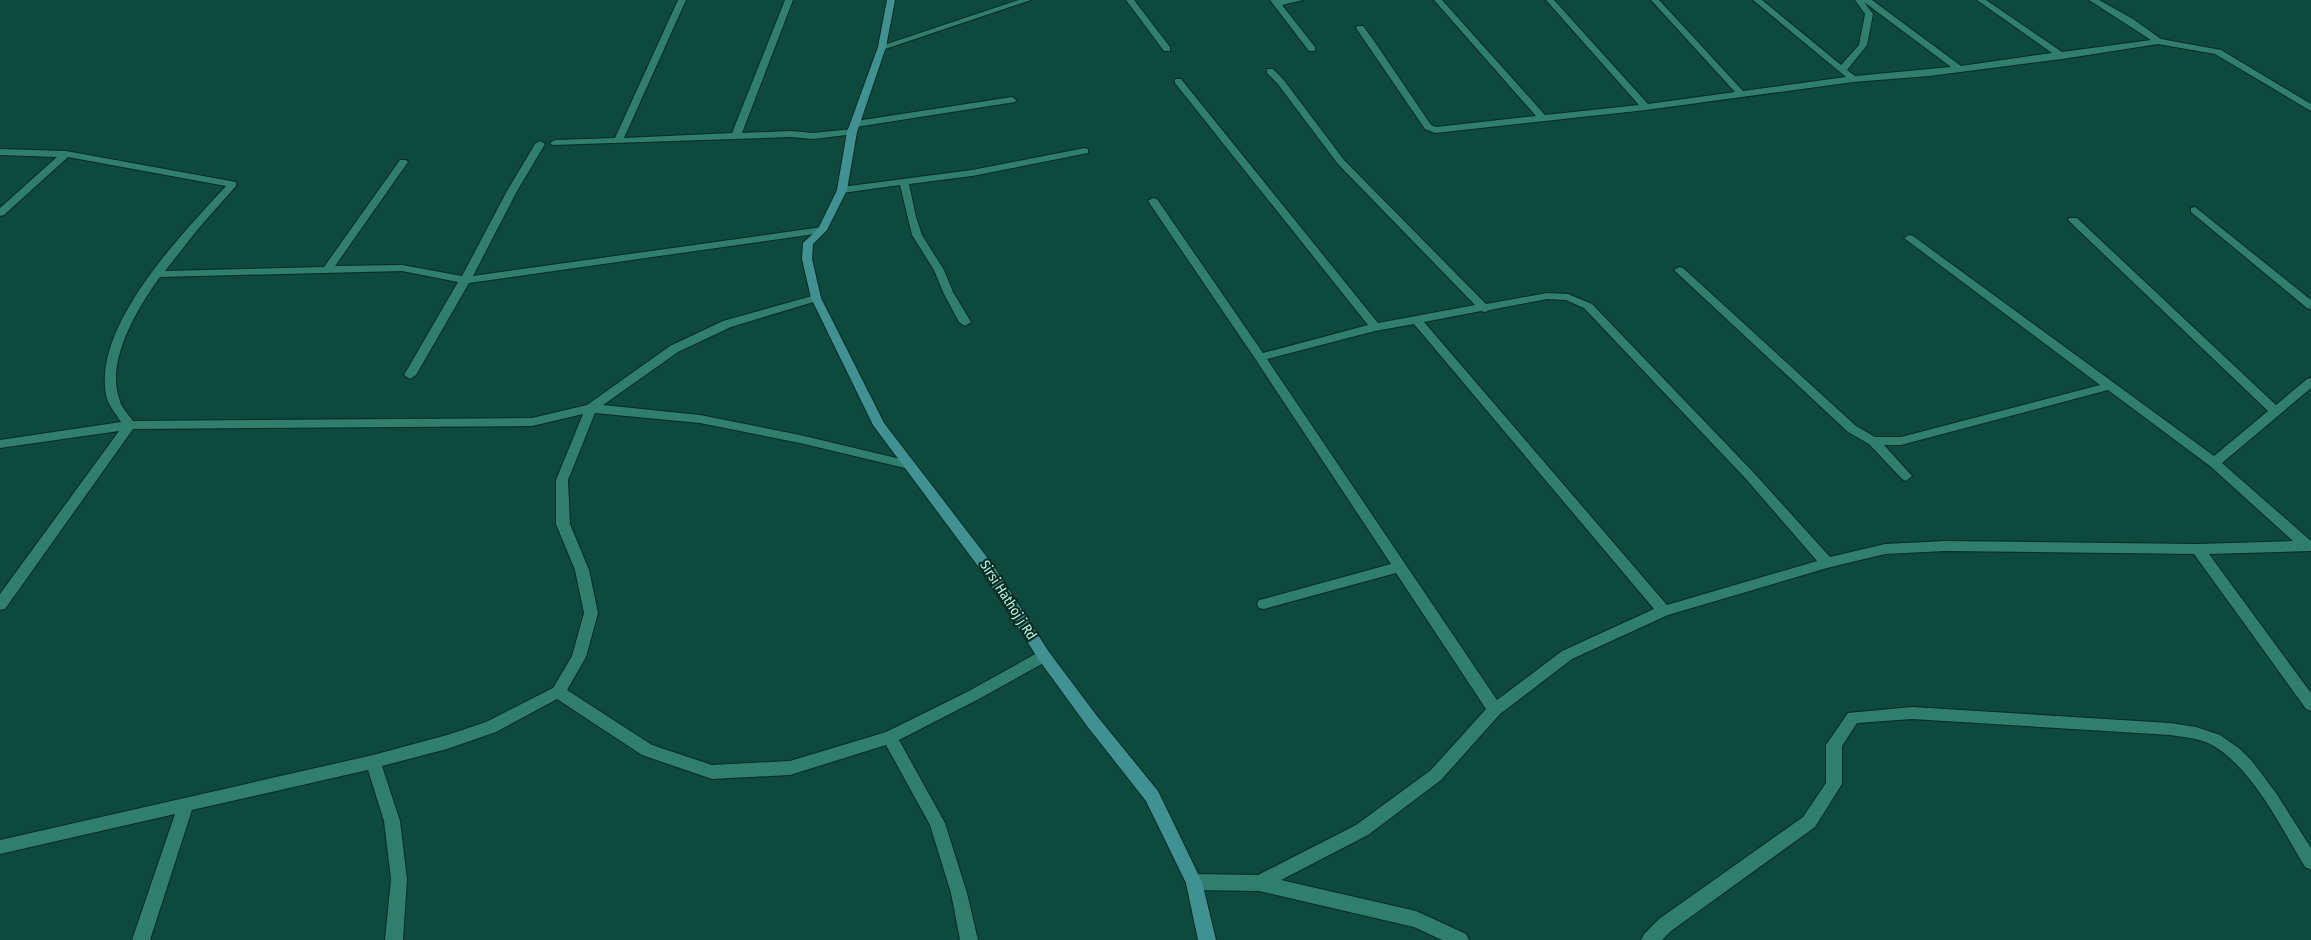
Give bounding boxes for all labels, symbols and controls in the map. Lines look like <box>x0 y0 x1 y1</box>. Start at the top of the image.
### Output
street label: Sirsi Hathoj j Rd <box>976 557 1040 643</box>

